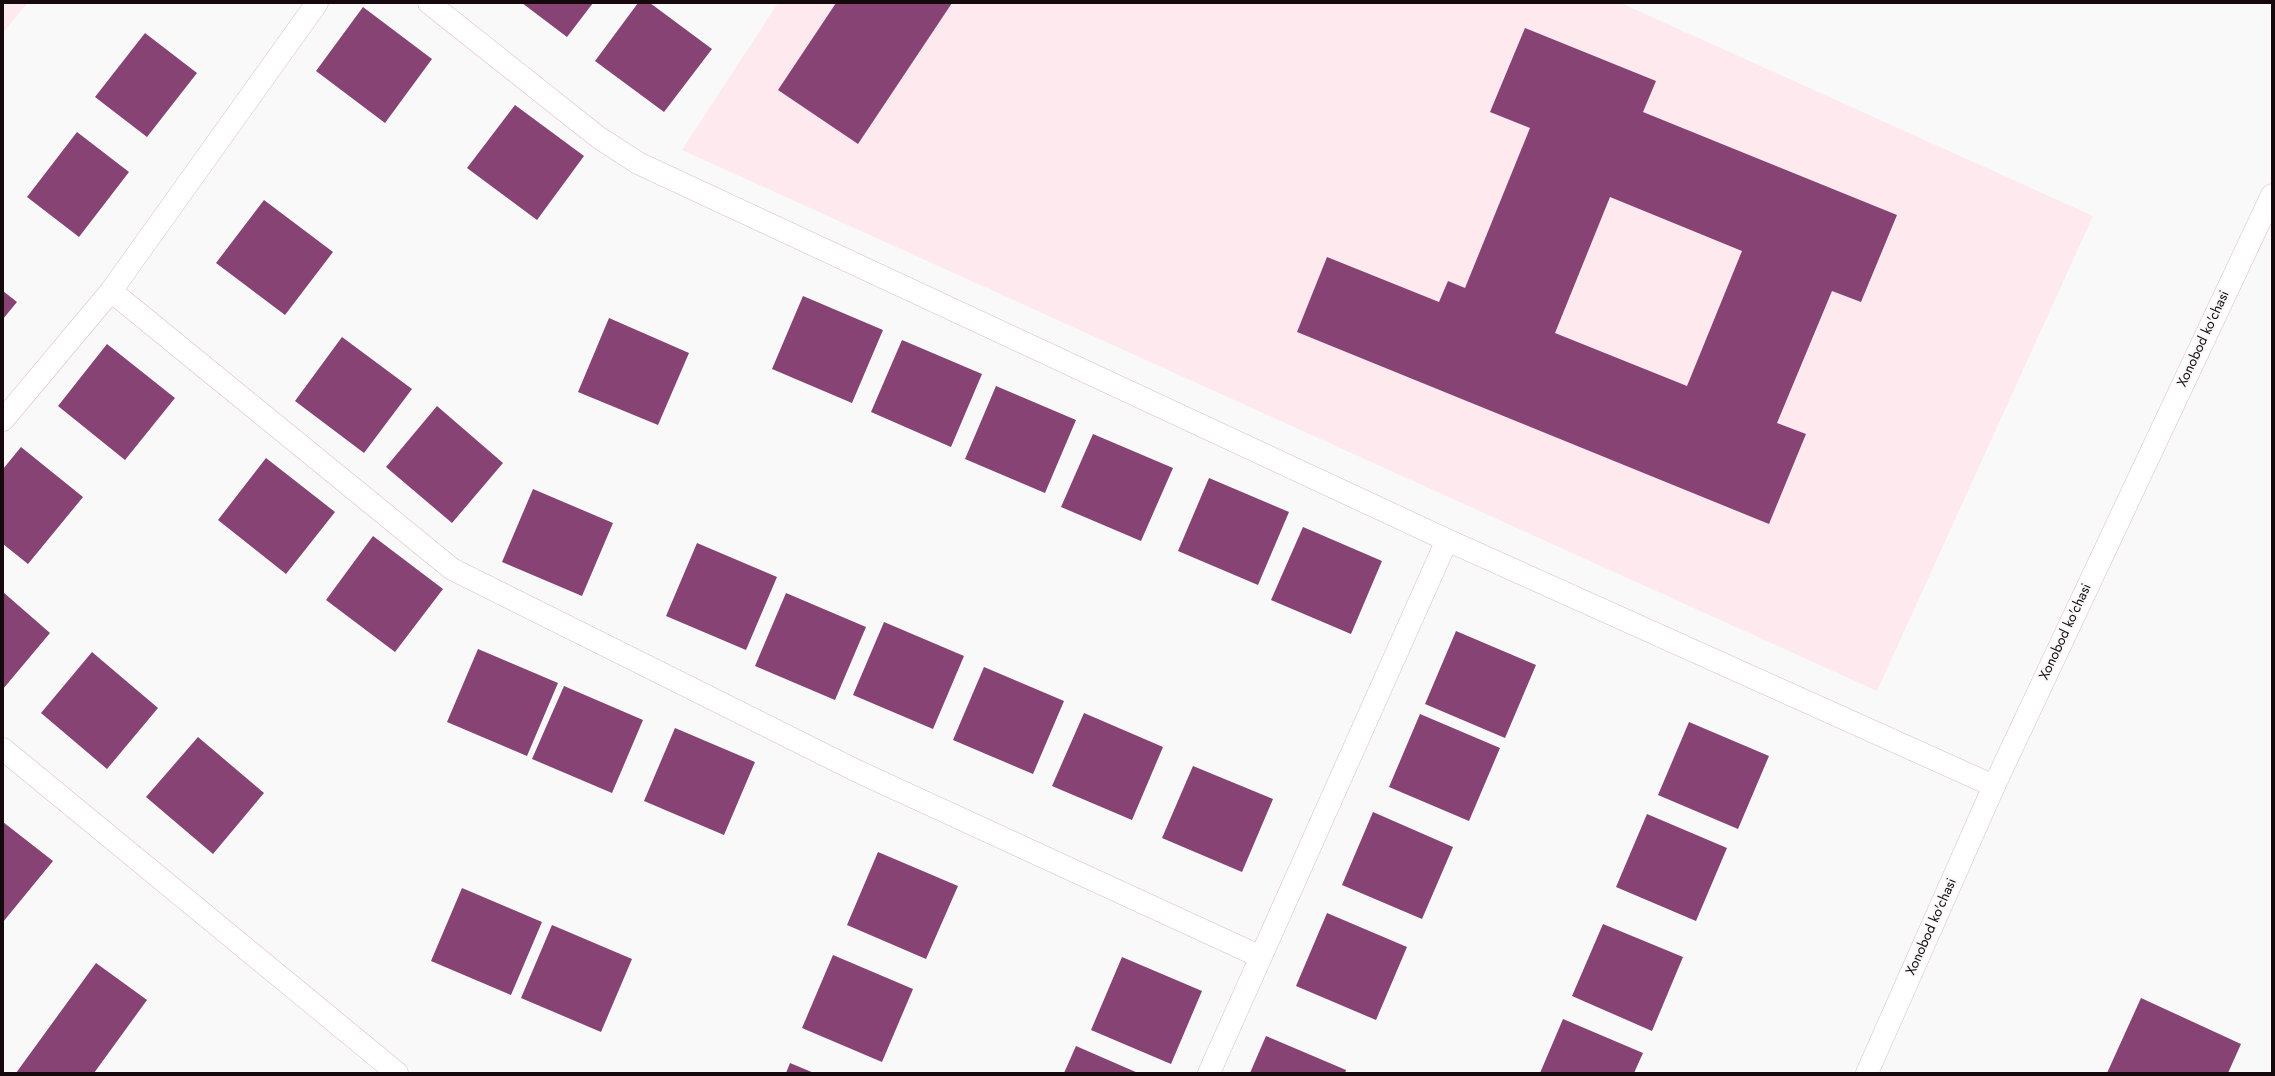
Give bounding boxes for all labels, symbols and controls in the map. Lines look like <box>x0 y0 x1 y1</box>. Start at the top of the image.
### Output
street label: Xonobod ko'chasi <box>2174 288 2234 390</box>
street label: Xonobod ko'chasi <box>2036 581 2096 683</box>
street label: Xonobod ko'chasi <box>1903 876 1961 978</box>

